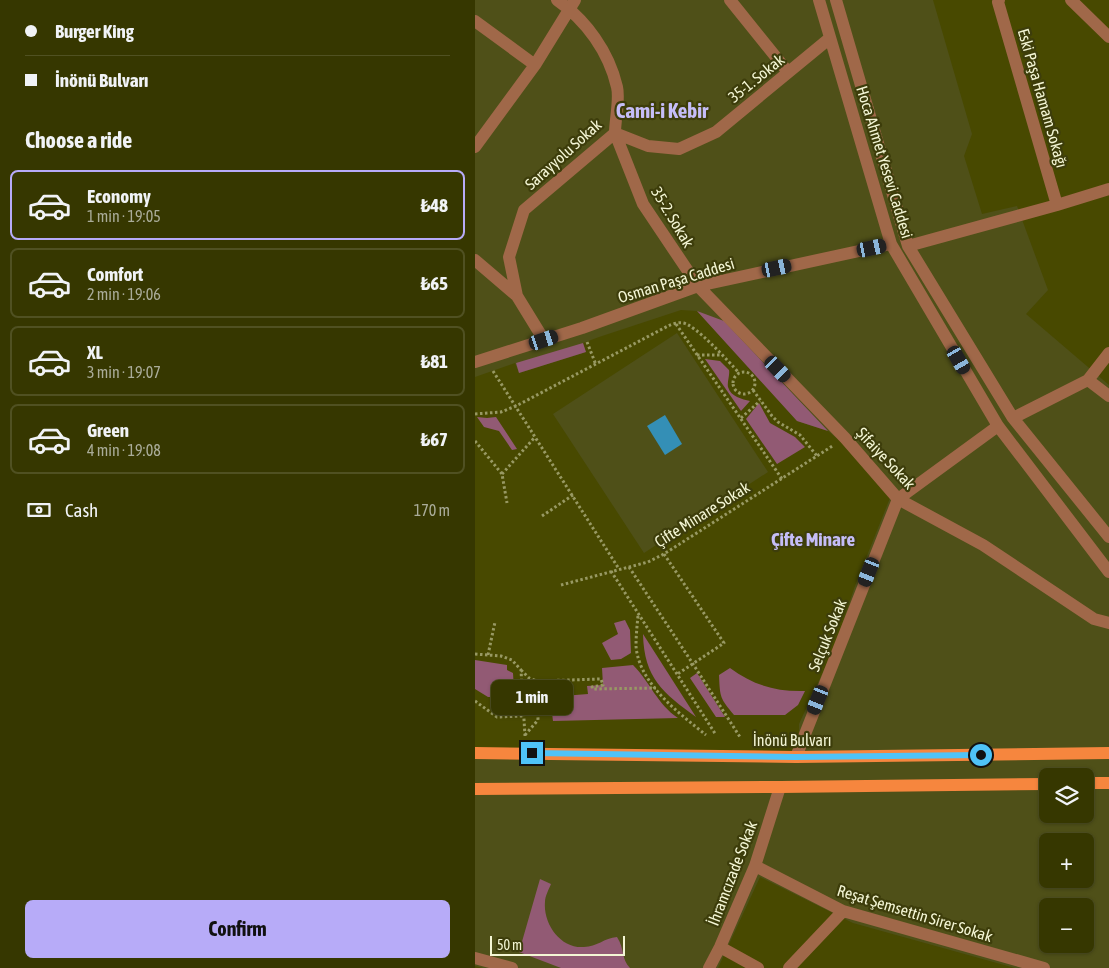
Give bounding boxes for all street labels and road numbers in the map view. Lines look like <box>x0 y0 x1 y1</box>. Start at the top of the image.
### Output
street label: Eski Paşa Hamam Sokağı <box>1014 26 1071 170</box>
street label: 35-1. Sokak <box>724 50 788 106</box>
street label: Hoca Ahmet Yesevi Caddesi <box>853 84 917 240</box>
street label: Sarayyolu Sokak <box>521 115 606 194</box>
street label: 35-2. Sokak <box>648 183 698 251</box>
street label: Osman Paşa Caddesi <box>616 254 737 307</box>
street label: Şifaiye Sokak <box>852 423 919 493</box>
street label: Çifte Minare Sokak <box>651 478 753 551</box>
street label: Selçuk Sokak <box>804 596 851 674</box>
street label: İnönü Bulvarı <box>753 731 831 749</box>
street label: İhramcızade Sokak <box>704 818 760 928</box>
street label: Reşat Şemsettin Sirer Sokak <box>835 881 995 946</box>

